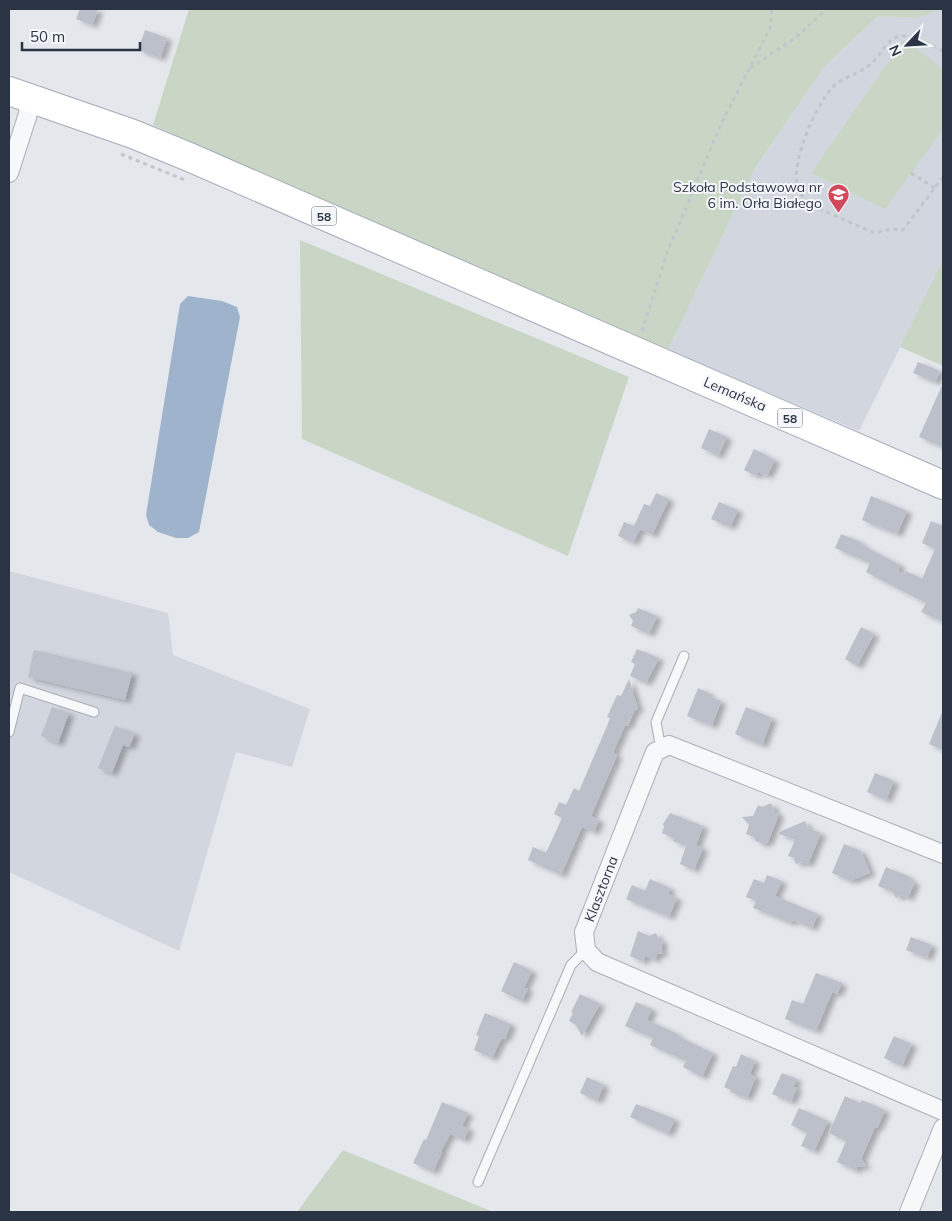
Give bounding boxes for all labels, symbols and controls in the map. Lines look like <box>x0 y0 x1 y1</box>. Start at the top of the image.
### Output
scale bar <box>22 20 140 52</box>
north arrow <box>882 20 932 70</box>
text: 50 m <box>30 27 65 46</box>
text: N <box>885 42 906 59</box>
place label: Szkoła Podstawowa nr 6 im. Orła Białego <box>673 178 823 212</box>
school or university icon: Szkoła Podstawowa nr 6 im. Orła Białego <box>826 183 850 214</box>
road number: 58 <box>312 207 336 226</box>
street label: Lemańska <box>701 373 769 415</box>
road number: 58 <box>778 408 802 428</box>
street label: Klasztorna <box>580 853 622 925</box>

